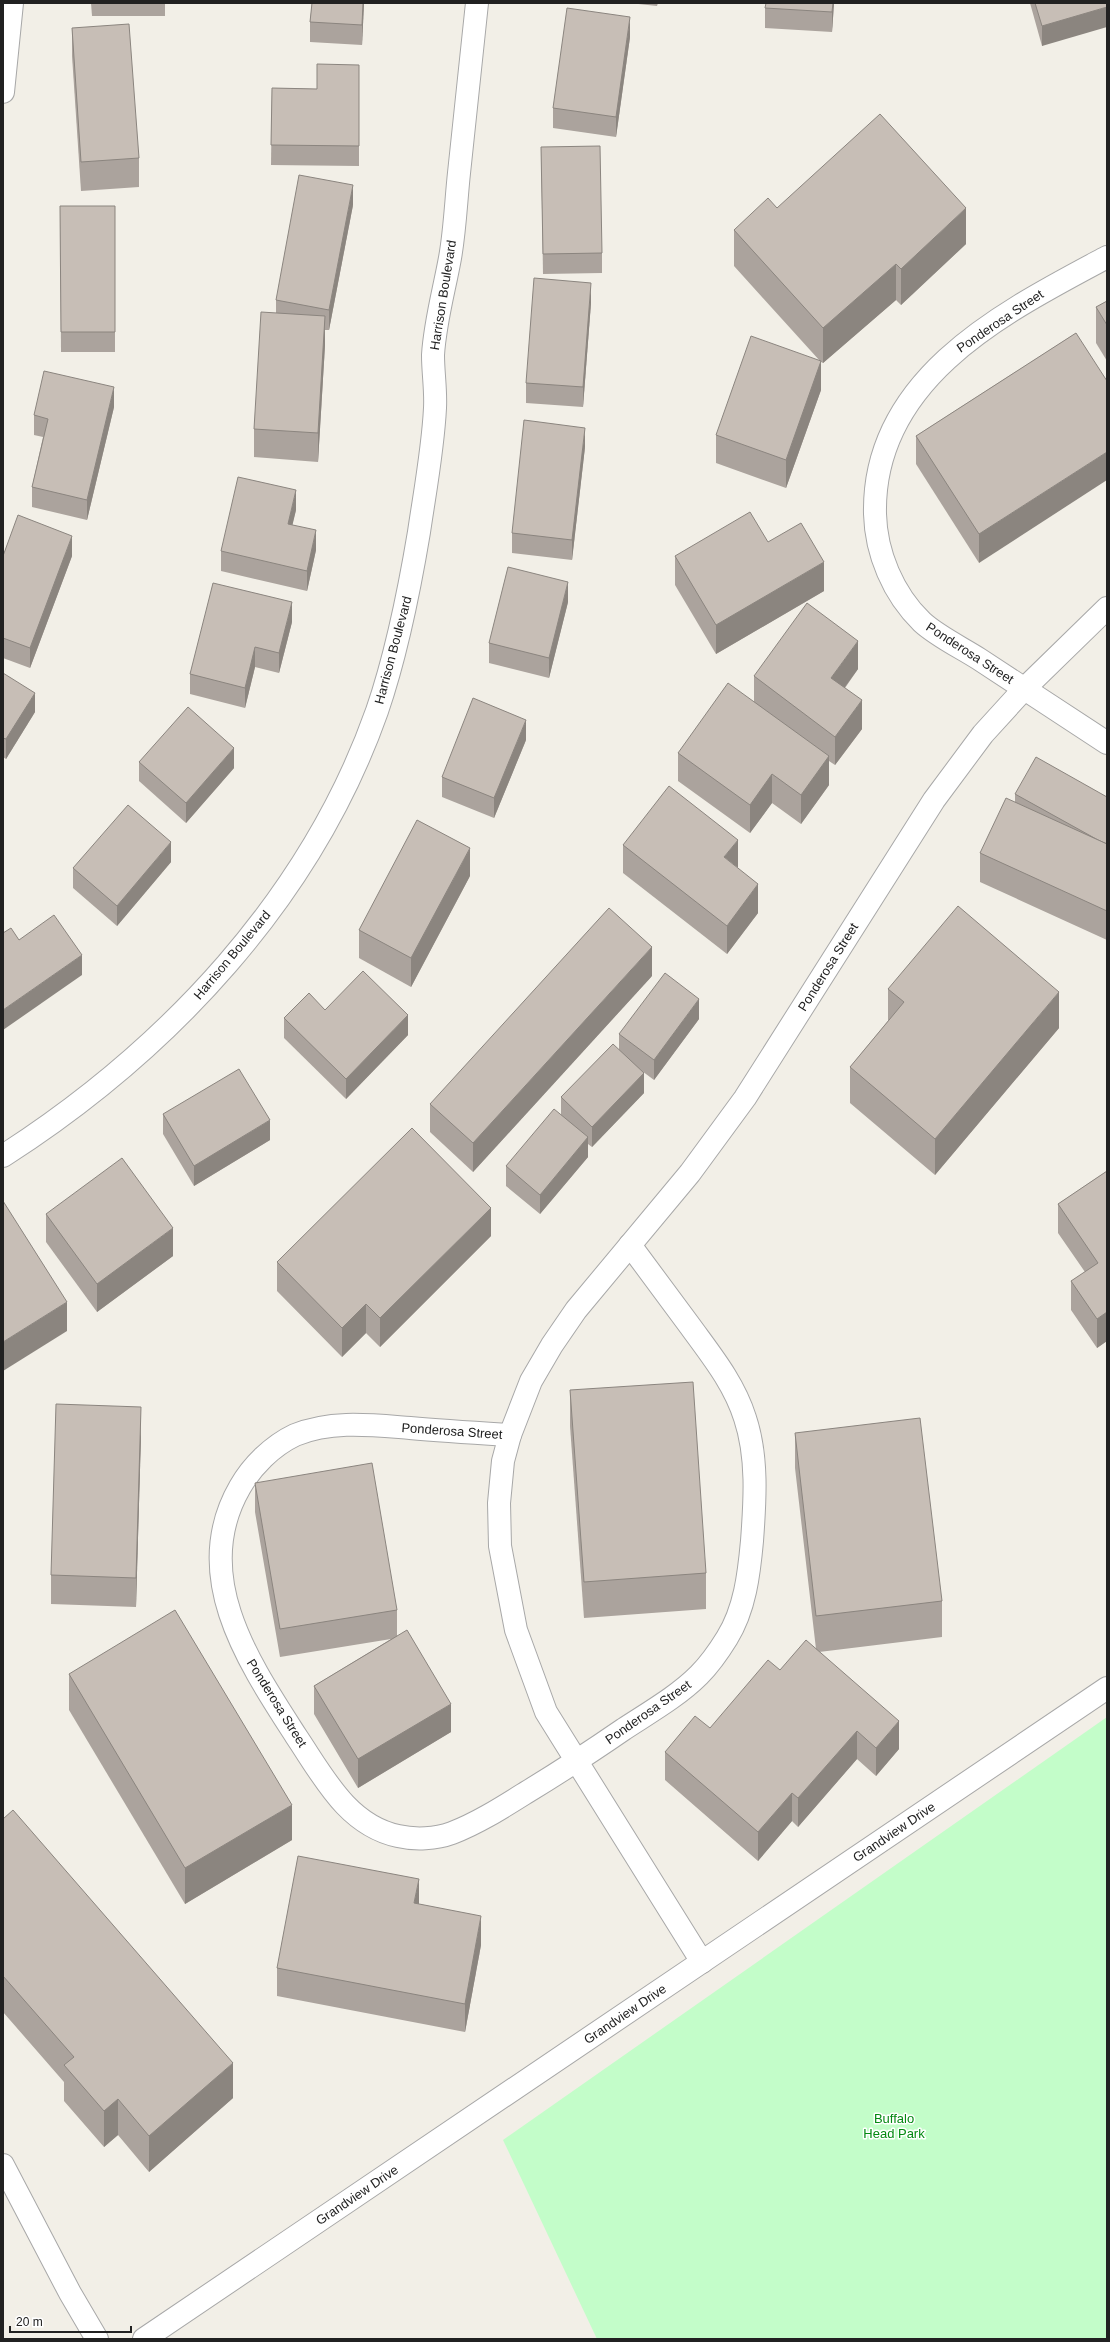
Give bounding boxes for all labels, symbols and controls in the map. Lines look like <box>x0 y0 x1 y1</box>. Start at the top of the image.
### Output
street label: Harrison Boulevard <box>427 239 459 351</box>
street label: Ponderosa Street <box>954 286 1046 356</box>
street label: Harrison Boulevard <box>371 594 415 706</box>
street label: Ponderosa Street <box>923 619 1017 687</box>
street label: Harrison Boulevard <box>190 908 274 1002</box>
street label: Ponderosa Street <box>795 920 861 1014</box>
street label: Ponderosa Street <box>401 1420 503 1442</box>
street label: Ponderosa Street <box>244 1656 310 1750</box>
street label: Ponderosa Street <box>602 1677 694 1747</box>
street label: Grandview Drive <box>850 1799 938 1865</box>
street label: Grandview Drive <box>581 1981 669 2047</box>
park label: Buffalo Head Park <box>863 2111 925 2141</box>
street label: Grandview Drive <box>313 2162 401 2228</box>
scale bar <box>10 2308 131 2334</box>
text: 20 m <box>16 2315 43 2329</box>

